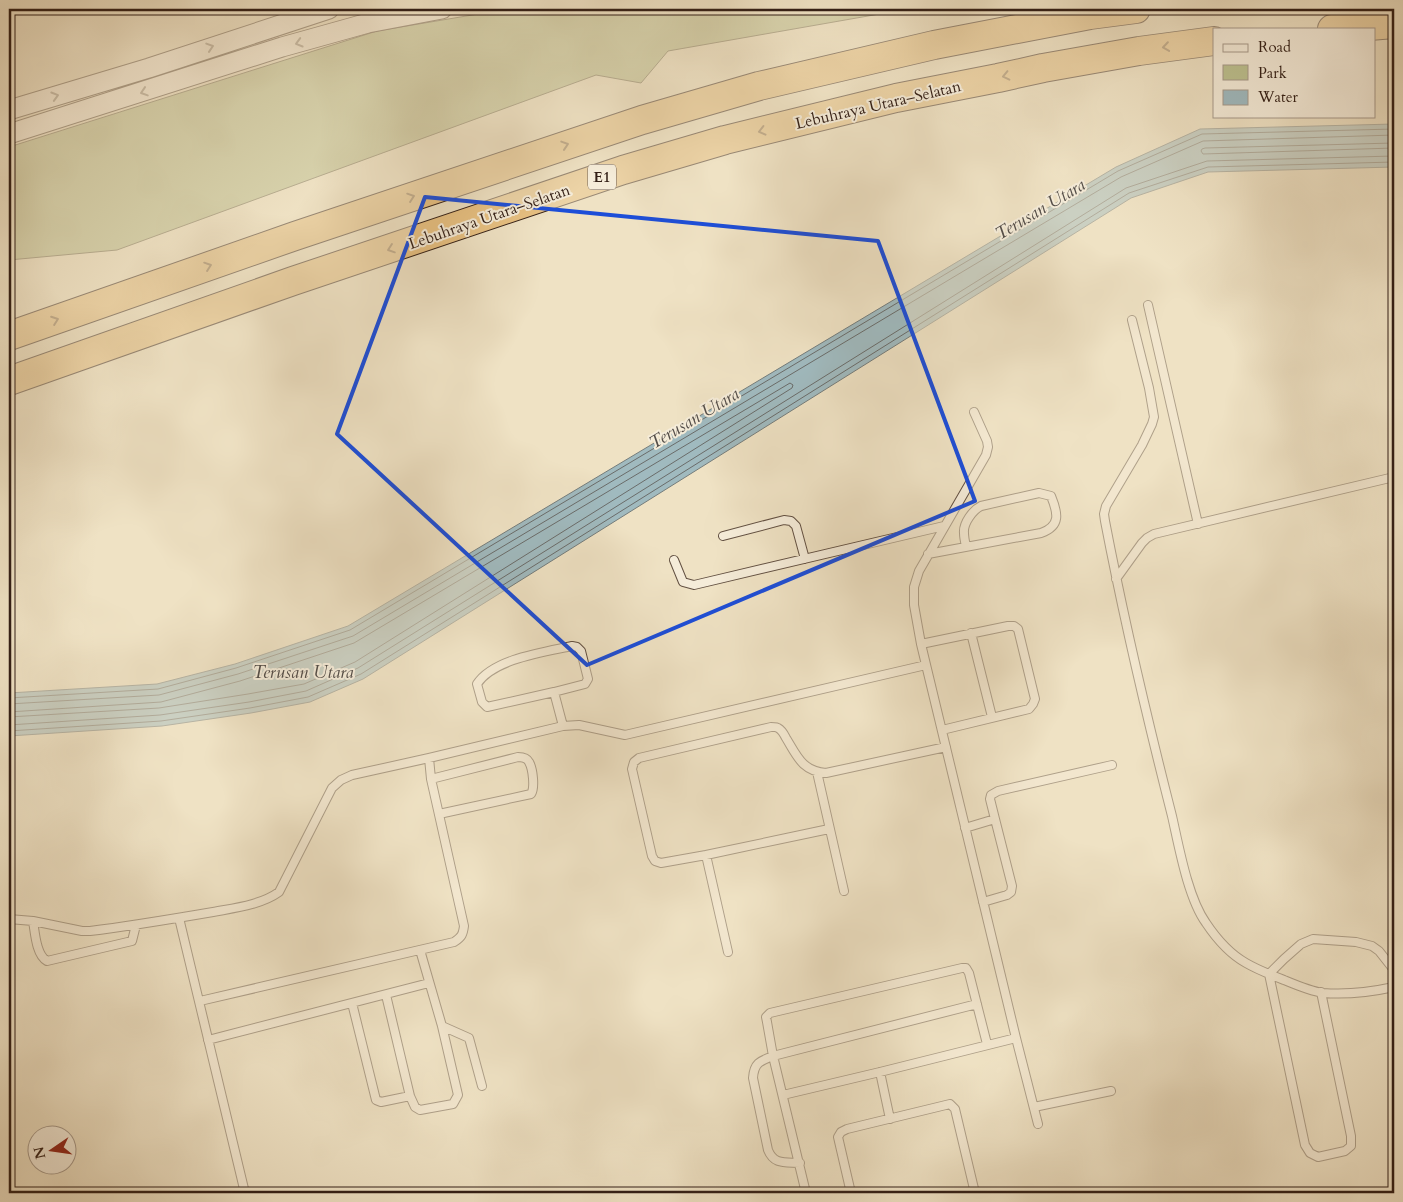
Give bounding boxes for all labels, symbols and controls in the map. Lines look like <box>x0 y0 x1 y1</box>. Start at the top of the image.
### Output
legend <box>1213 28 1376 118</box>
one-way arrow <box>296 37 304 47</box>
text: Road <box>1258 37 1291 57</box>
one-way arrow <box>1162 41 1170 52</box>
one-way arrow <box>206 43 214 53</box>
text: Park <box>1258 63 1287 83</box>
one-way arrow <box>1002 70 1011 81</box>
street label: Lebuhraya Utara–Selatan <box>793 75 963 135</box>
one-way arrow <box>141 86 149 96</box>
text: Water <box>1257 87 1299 107</box>
one-way arrow <box>51 92 59 102</box>
one-way arrow <box>758 125 767 136</box>
one-way arrow <box>561 140 569 150</box>
road number: E1 <box>588 164 616 190</box>
water label: Terusan Utara <box>990 173 1090 246</box>
street label: Lebuhraya Utara–Selatan <box>406 179 573 255</box>
one-way arrow <box>407 192 415 202</box>
one-way arrow <box>387 243 395 253</box>
one-way arrow <box>203 262 212 272</box>
one-way arrow <box>50 316 58 326</box>
water label: Terusan Utara <box>644 382 744 455</box>
water label: Terusan Utara <box>252 660 354 685</box>
north arrow <box>28 1124 78 1174</box>
text: N <box>29 1145 50 1161</box>

